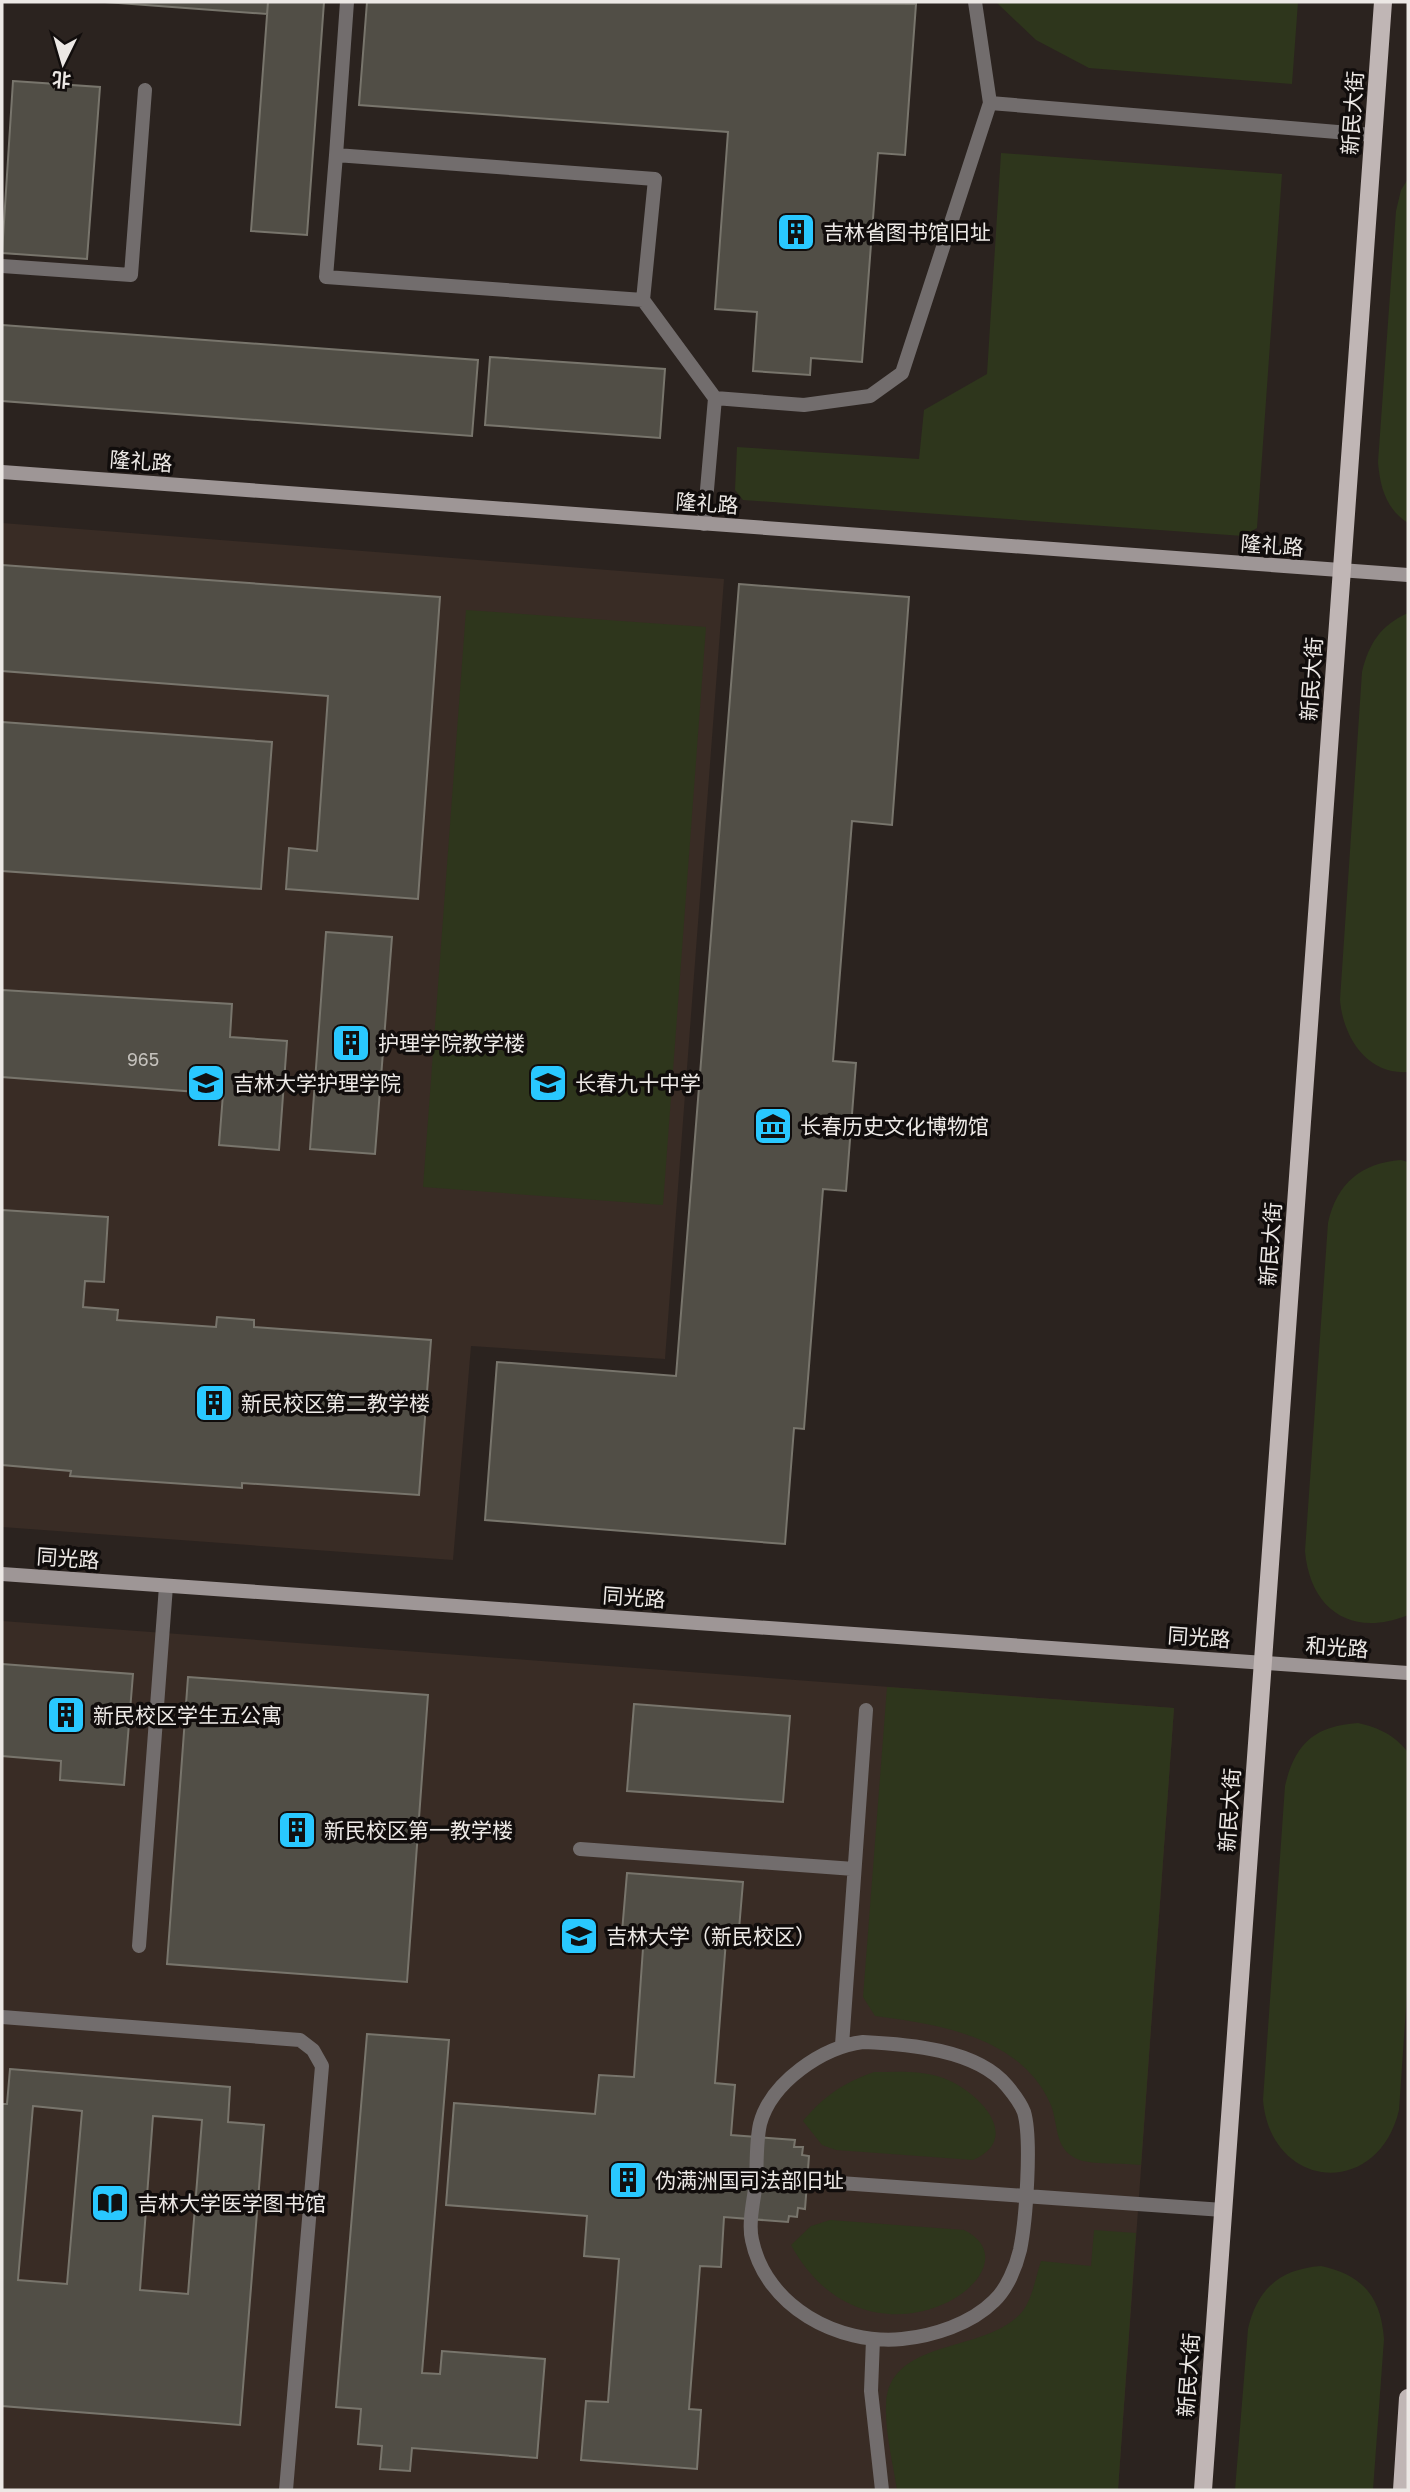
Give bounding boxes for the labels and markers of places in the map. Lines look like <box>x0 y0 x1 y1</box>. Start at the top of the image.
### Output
building icon: 吉林省图书馆旧址 <box>775 211 817 253</box>
place label: 吉林省图书馆旧址 <box>823 219 991 245</box>
building icon: 护理学院教学楼 <box>330 1022 372 1064</box>
place label: 护理学院教学楼 <box>378 1030 525 1056</box>
school or university icon: 吉林大学护理学院 <box>185 1062 227 1104</box>
school or university icon: 长春九十中学 <box>527 1062 569 1104</box>
place label: 吉林大学护理学院 <box>233 1070 401 1096</box>
place label: 长春九十中学 <box>575 1070 701 1096</box>
museum icon: 长春历史文化博物馆 <box>752 1105 794 1147</box>
place label: 长春历史文化博物馆 <box>800 1113 989 1139</box>
building icon: 新民校区第二教学楼 <box>193 1382 235 1424</box>
place label: 新民校区第二教学楼 <box>241 1390 430 1416</box>
building icon: 新民校区学生五公寓 <box>45 1694 87 1736</box>
place label: 新民校区学生五公寓 <box>93 1702 282 1728</box>
building icon: 新民校区第一教学楼 <box>276 1809 318 1851</box>
place label: 新民校区第一教学楼 <box>324 1817 513 1843</box>
school or university icon: 吉林大学（新民校区） <box>558 1915 600 1957</box>
place label: 吉林大学（新民校区） <box>606 1923 816 1949</box>
building icon: 伪满洲国司法部旧址 <box>607 2159 649 2201</box>
place label: 伪满洲国司法部旧址 <box>655 2167 844 2193</box>
library icon: 吉林大学医学图书馆 <box>89 2182 131 2224</box>
place label: 吉林大学医学图书馆 <box>137 2190 326 2216</box>

